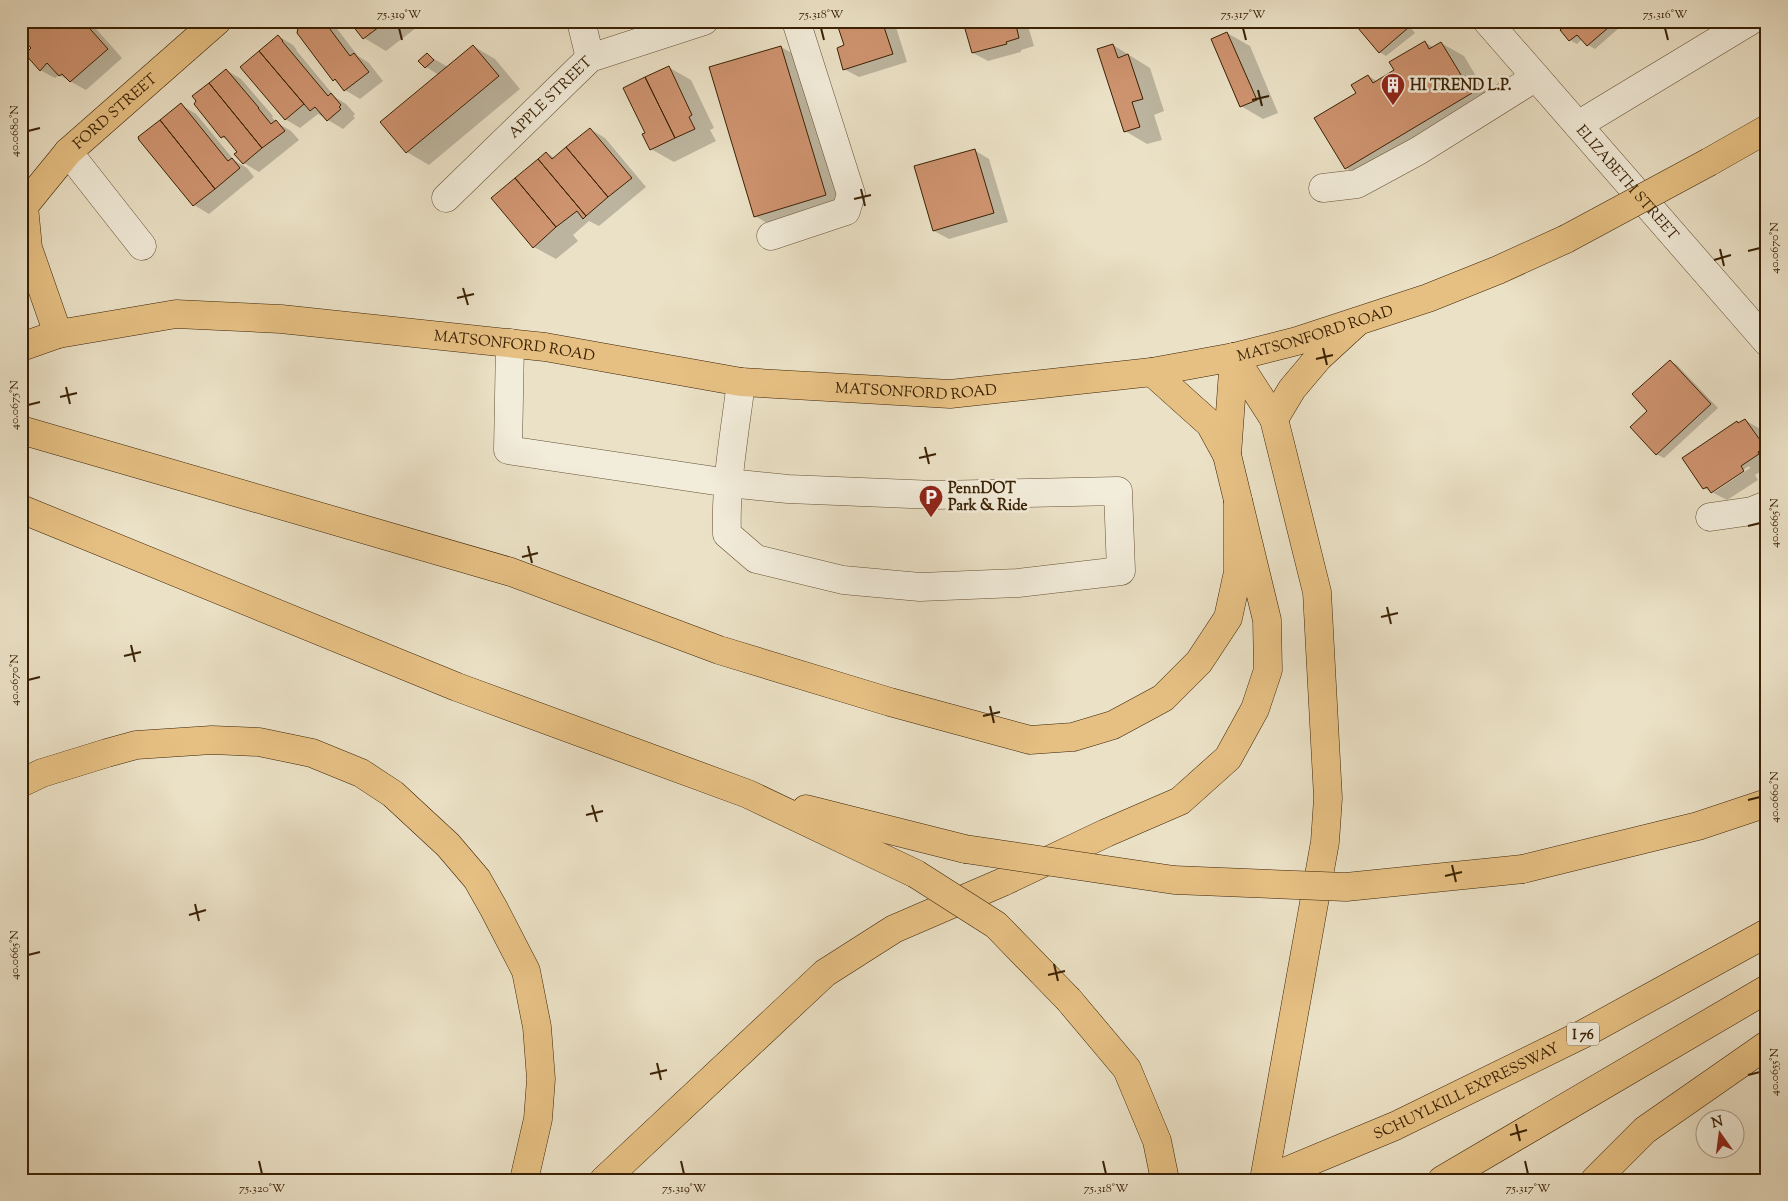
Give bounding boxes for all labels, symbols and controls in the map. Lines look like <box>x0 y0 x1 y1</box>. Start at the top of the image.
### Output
text: 75.319°W <box>377 6 422 24</box>
text: 75.318°W <box>799 6 844 24</box>
text: 75.317°W <box>1221 6 1266 24</box>
text: 75.316°W <box>1643 6 1688 24</box>
street label: APPLE STREET <box>504 52 598 144</box>
street label: FORD STREET <box>69 69 163 155</box>
building icon: HI TREND L.P. <box>1380 72 1406 106</box>
place label: HI TREND L.P. <box>1410 76 1512 97</box>
text: 40.0680°N <box>6 105 24 157</box>
street label: ELIZABETH STREET <box>1570 121 1683 246</box>
text: 40.0670°N <box>1766 222 1784 274</box>
street label: MATSONFORD ROAD <box>1235 301 1396 368</box>
street label: MATSONFORD ROAD <box>433 326 597 368</box>
street label: MATSONFORD ROAD <box>834 378 998 406</box>
text: 40.0675°N <box>6 380 24 430</box>
place label: PennDOT Park & Ride <box>948 479 1028 517</box>
parking icon: PennDOT Park & Ride <box>918 484 944 518</box>
text: 40.0665°N <box>1766 498 1784 548</box>
text: 40.0670°N <box>6 654 24 706</box>
text: 40.0660°N <box>1766 771 1784 823</box>
text: 40.0665°N <box>6 930 24 980</box>
road number: I 76 <box>1567 1022 1599 1046</box>
street label: SCHUYLKILL EXPRESSWAY <box>1371 1038 1563 1146</box>
text: 40.0655°N <box>1766 1048 1784 1096</box>
north arrow <box>1696 1108 1746 1158</box>
text: N <box>1709 1112 1725 1134</box>
text: 75.320°W <box>239 1180 286 1198</box>
text: 75.319°W <box>662 1180 707 1198</box>
text: 75.318°W <box>1084 1180 1129 1198</box>
text: 75.317°W <box>1506 1180 1551 1198</box>

